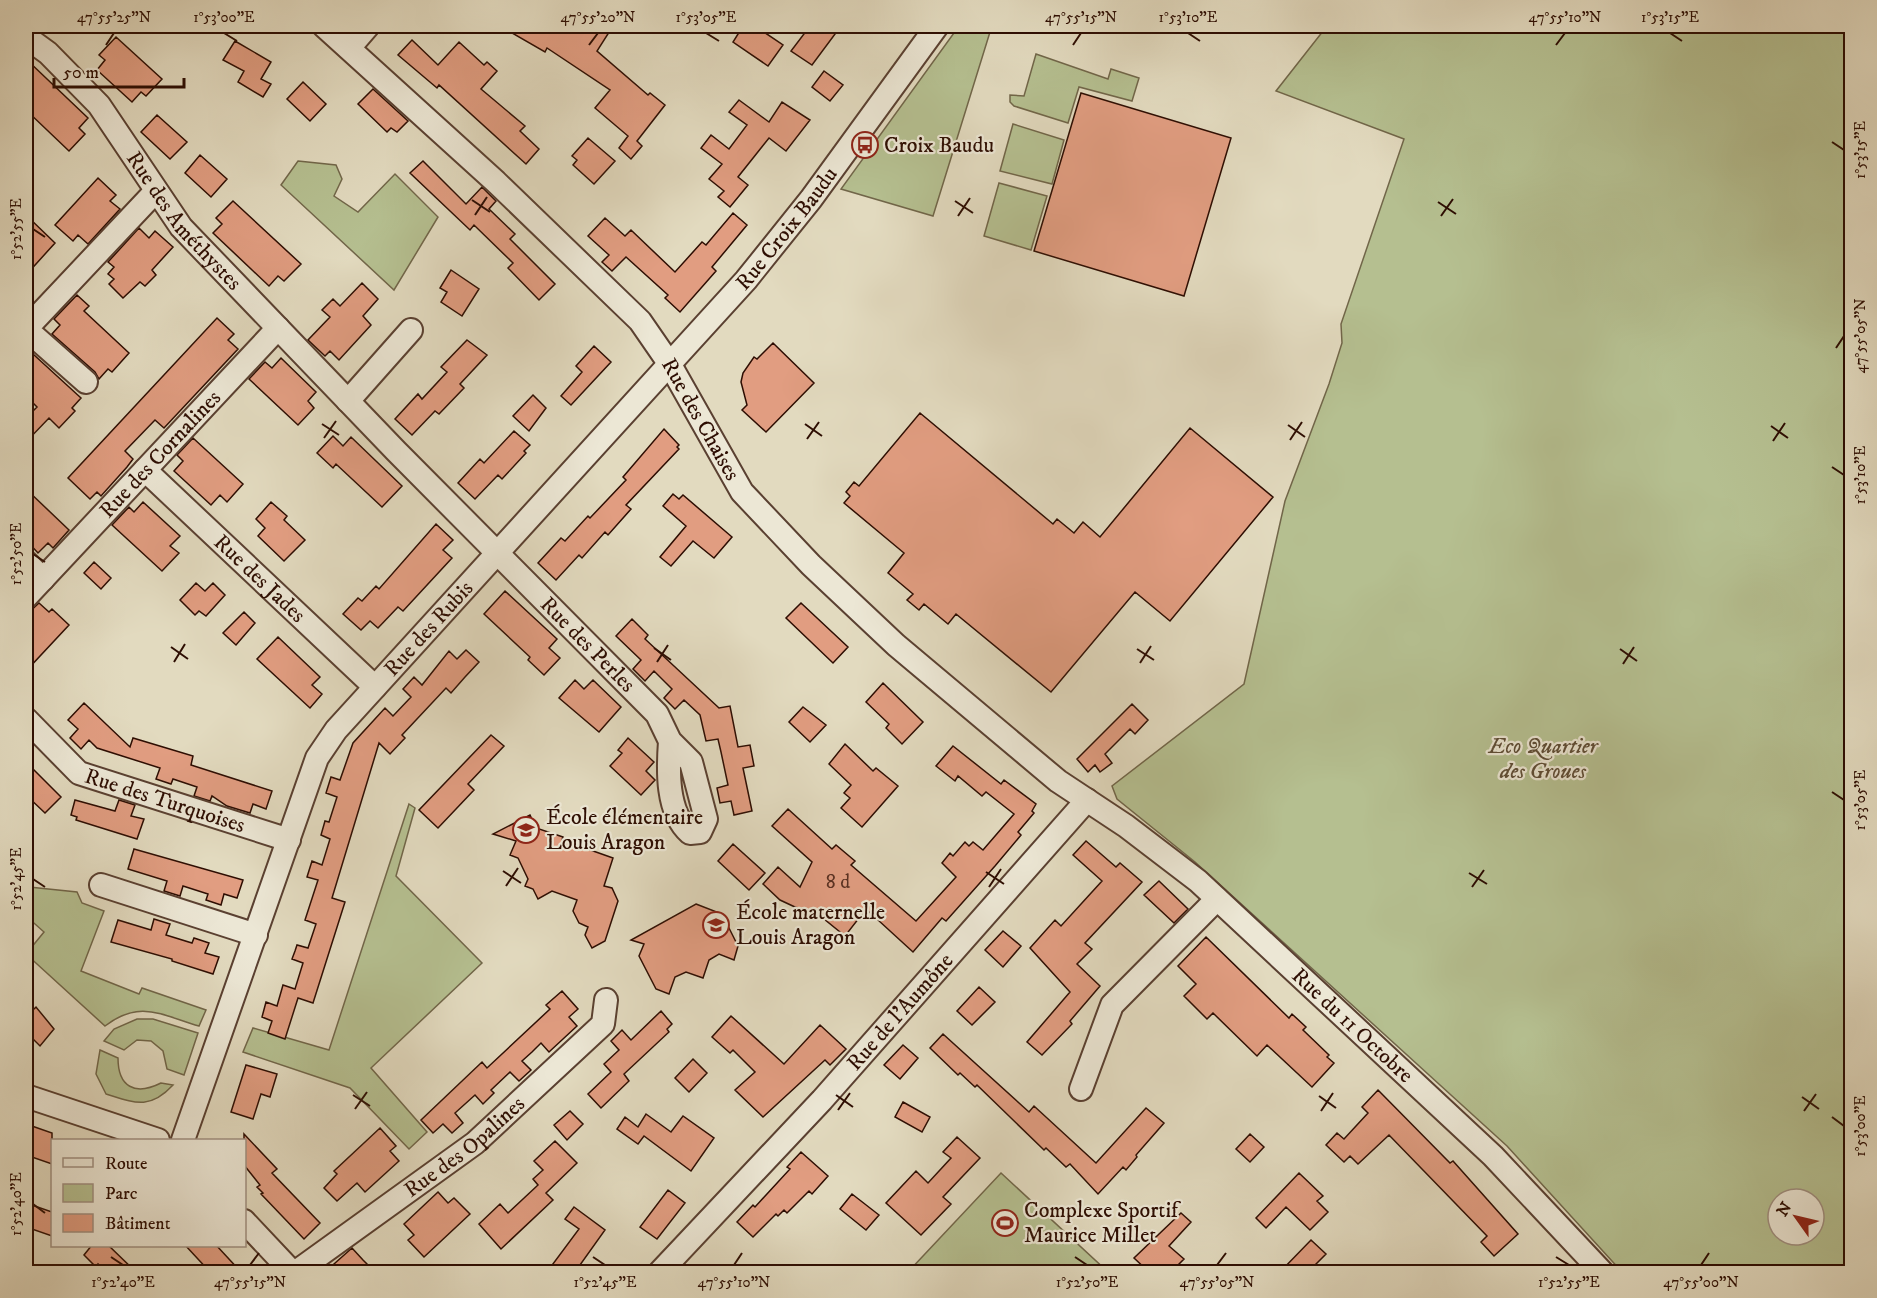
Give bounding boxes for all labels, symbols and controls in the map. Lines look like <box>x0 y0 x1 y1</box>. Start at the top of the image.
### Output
text: 47°55'25"N <box>77 8 151 27</box>
text: 1°53'00"E <box>193 8 255 27</box>
text: 47°55'20"N <box>561 8 635 27</box>
text: 1°53'05"E <box>676 8 737 27</box>
text: 47°55'15"N <box>1045 8 1117 27</box>
text: 1°53'10"E <box>1159 8 1218 27</box>
text: 47°55'10"N <box>1529 8 1601 27</box>
text: 1°53'15"E <box>1641 8 1699 27</box>
scale bar <box>54 51 184 89</box>
text: 50 m <box>63 62 99 84</box>
text: 1°53'15"E <box>1851 121 1870 179</box>
bus stop icon: Croix Baudu <box>850 130 880 160</box>
place label: Croix Baudu <box>884 132 994 159</box>
street label: Rue des Améthystes <box>121 146 248 296</box>
street label: Rue Croix Baudu <box>730 162 843 296</box>
text: 1°52'55"E <box>7 198 26 260</box>
text: 47°55'05"N <box>1851 299 1870 373</box>
street label: Rue des Chaises <box>656 353 746 485</box>
street label: Rue des Cornalines <box>93 384 227 524</box>
text: 1°53'10"E <box>1851 445 1870 504</box>
text: 1°52'50"E <box>7 522 26 585</box>
street label: Rue des Jades <box>208 529 312 628</box>
street label: Rue des Rubis <box>378 575 479 682</box>
street label: Rue des Perles <box>535 591 641 698</box>
park label: Eco Quartier des Groues <box>1487 733 1600 785</box>
street label: Rue des Turquoises <box>82 762 249 839</box>
text: 1°53'05"E <box>1851 769 1870 830</box>
place label: École élémentaire Louis Aragon <box>546 804 703 856</box>
school or university icon: École élémentaire Louis Aragon <box>511 815 541 845</box>
text: 1°52'45"E <box>7 847 26 911</box>
house number: 8 d <box>826 870 850 895</box>
place label: École maternelle Louis Aragon <box>736 899 885 951</box>
school or university icon: École maternelle Louis Aragon <box>701 910 731 940</box>
street label: Rue de l'Aumône <box>841 947 959 1076</box>
street label: Rue du 11 Octobre <box>1286 962 1419 1089</box>
street label: Rue des Opalines <box>399 1090 530 1203</box>
text: 1°53'00"E <box>1851 1095 1870 1157</box>
legend <box>51 1139 246 1247</box>
text: Route <box>105 1153 148 1175</box>
text: 1°52'40"E <box>7 1172 26 1236</box>
text: Parc <box>105 1183 138 1205</box>
north arrow <box>1766 1187 1826 1247</box>
place label: Complexe Sportif Maurice Millet <box>1024 1197 1182 1249</box>
text: N <box>1772 1198 1796 1220</box>
sports icon: Complexe Sportif Maurice Millet <box>990 1208 1020 1238</box>
text: Bâtiment <box>105 1213 171 1235</box>
text: 1°52'40"E <box>91 1273 155 1292</box>
text: 47°55'15"N <box>214 1273 286 1292</box>
text: 1°52'45"E <box>573 1273 637 1292</box>
text: 47°55'10"N <box>698 1273 770 1292</box>
text: 1°52'50"E <box>1056 1273 1119 1292</box>
text: 47°55'05"N <box>1180 1273 1254 1292</box>
text: 1°52'55"E <box>1538 1273 1600 1292</box>
text: 47°55'00"N <box>1663 1273 1739 1292</box>

